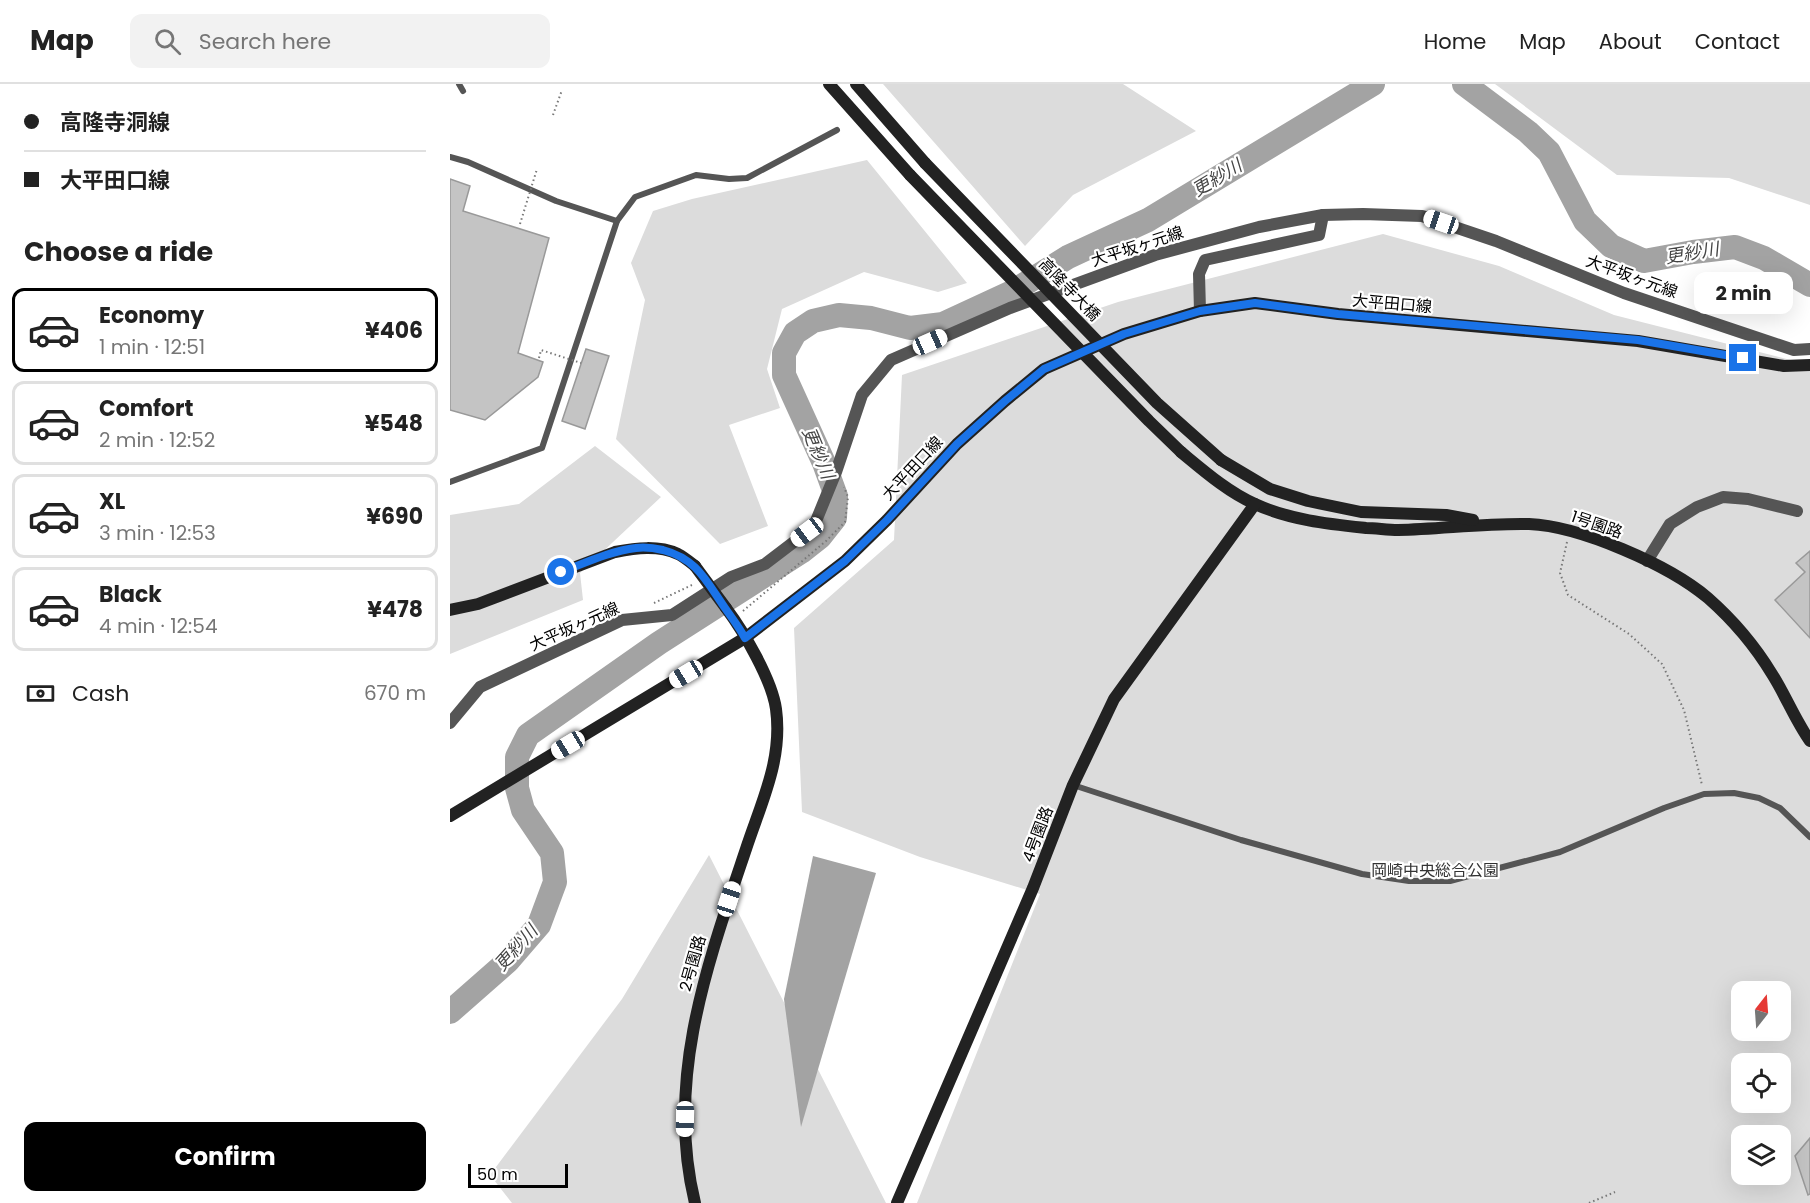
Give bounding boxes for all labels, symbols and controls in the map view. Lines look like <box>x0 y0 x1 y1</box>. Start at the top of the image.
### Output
search box <box>130 14 550 68</box>
text: Map <box>30 21 94 60</box>
icon: search <box>151 25 184 58</box>
text: Search here <box>199 26 331 57</box>
text: Home <box>1424 27 1486 56</box>
text: Map <box>1519 27 1566 56</box>
text: About <box>1599 27 1662 56</box>
text: Contact <box>1695 27 1780 56</box>
text: 高隆寺洞線 <box>60 107 170 138</box>
water label: 更紗川 <box>1187 152 1248 202</box>
text: 大平田口線 <box>60 165 170 196</box>
car <box>1421 208 1461 236</box>
street label: 大平坂ヶ元線 <box>1088 221 1186 272</box>
text: Choose a ride <box>24 233 213 270</box>
water label: 更紗川 <box>1663 236 1723 269</box>
street label: 大平坂ヶ元線 <box>1583 249 1681 304</box>
street label: 高隆寺大橋 <box>1034 253 1106 326</box>
callout: 2 min <box>1694 271 1792 313</box>
text: 2 min <box>1715 279 1772 307</box>
street label: 大平田口線 <box>1351 289 1433 318</box>
text: Economy <box>99 300 204 331</box>
icon: car <box>27 303 81 357</box>
text: ¥406 <box>365 315 423 346</box>
car <box>910 326 950 358</box>
text: 1 min · 12:51 <box>99 333 205 361</box>
route end <box>1729 344 1756 371</box>
text: Comfort <box>99 393 193 424</box>
icon: car <box>27 396 81 450</box>
text: ¥548 <box>365 408 423 439</box>
water label: 更紗川 <box>796 423 841 484</box>
text: 2 min · 12:52 <box>99 426 215 454</box>
street label: 大平田口線 <box>877 431 948 505</box>
text: XL <box>99 486 125 517</box>
icon: car <box>27 489 81 543</box>
text: ¥690 <box>366 501 423 532</box>
street label: 1号園路 <box>1568 505 1626 544</box>
car <box>787 514 827 550</box>
text: 3 min · 12:53 <box>99 519 216 547</box>
route start <box>547 558 574 585</box>
text: Black <box>99 579 162 610</box>
icon: car <box>27 582 81 636</box>
text: ¥478 <box>367 594 423 625</box>
street label: 大平坂ヶ元線 <box>526 596 623 656</box>
text: 4 min · 12:54 <box>99 612 217 640</box>
car <box>666 657 706 691</box>
icon: cash <box>24 677 57 710</box>
text: Cash <box>72 678 129 709</box>
text: 670 m <box>364 679 426 707</box>
car <box>548 728 588 762</box>
street label: 4号園路 <box>1016 803 1059 865</box>
park label: 岡崎中央総合公園 <box>1371 859 1499 882</box>
car <box>715 879 743 919</box>
water label: 更紗川 <box>488 918 544 976</box>
street label: 2号園路 <box>674 932 711 994</box>
north arrow <box>1731 981 1791 1041</box>
map controls <box>1731 981 1791 1185</box>
button: locate <box>1731 1053 1791 1113</box>
car <box>676 1101 694 1137</box>
button: Confirm <box>24 1122 426 1191</box>
button: layers <box>1731 1125 1791 1185</box>
scale bar <box>468 1161 568 1188</box>
text: 50 m <box>477 1163 518 1186</box>

